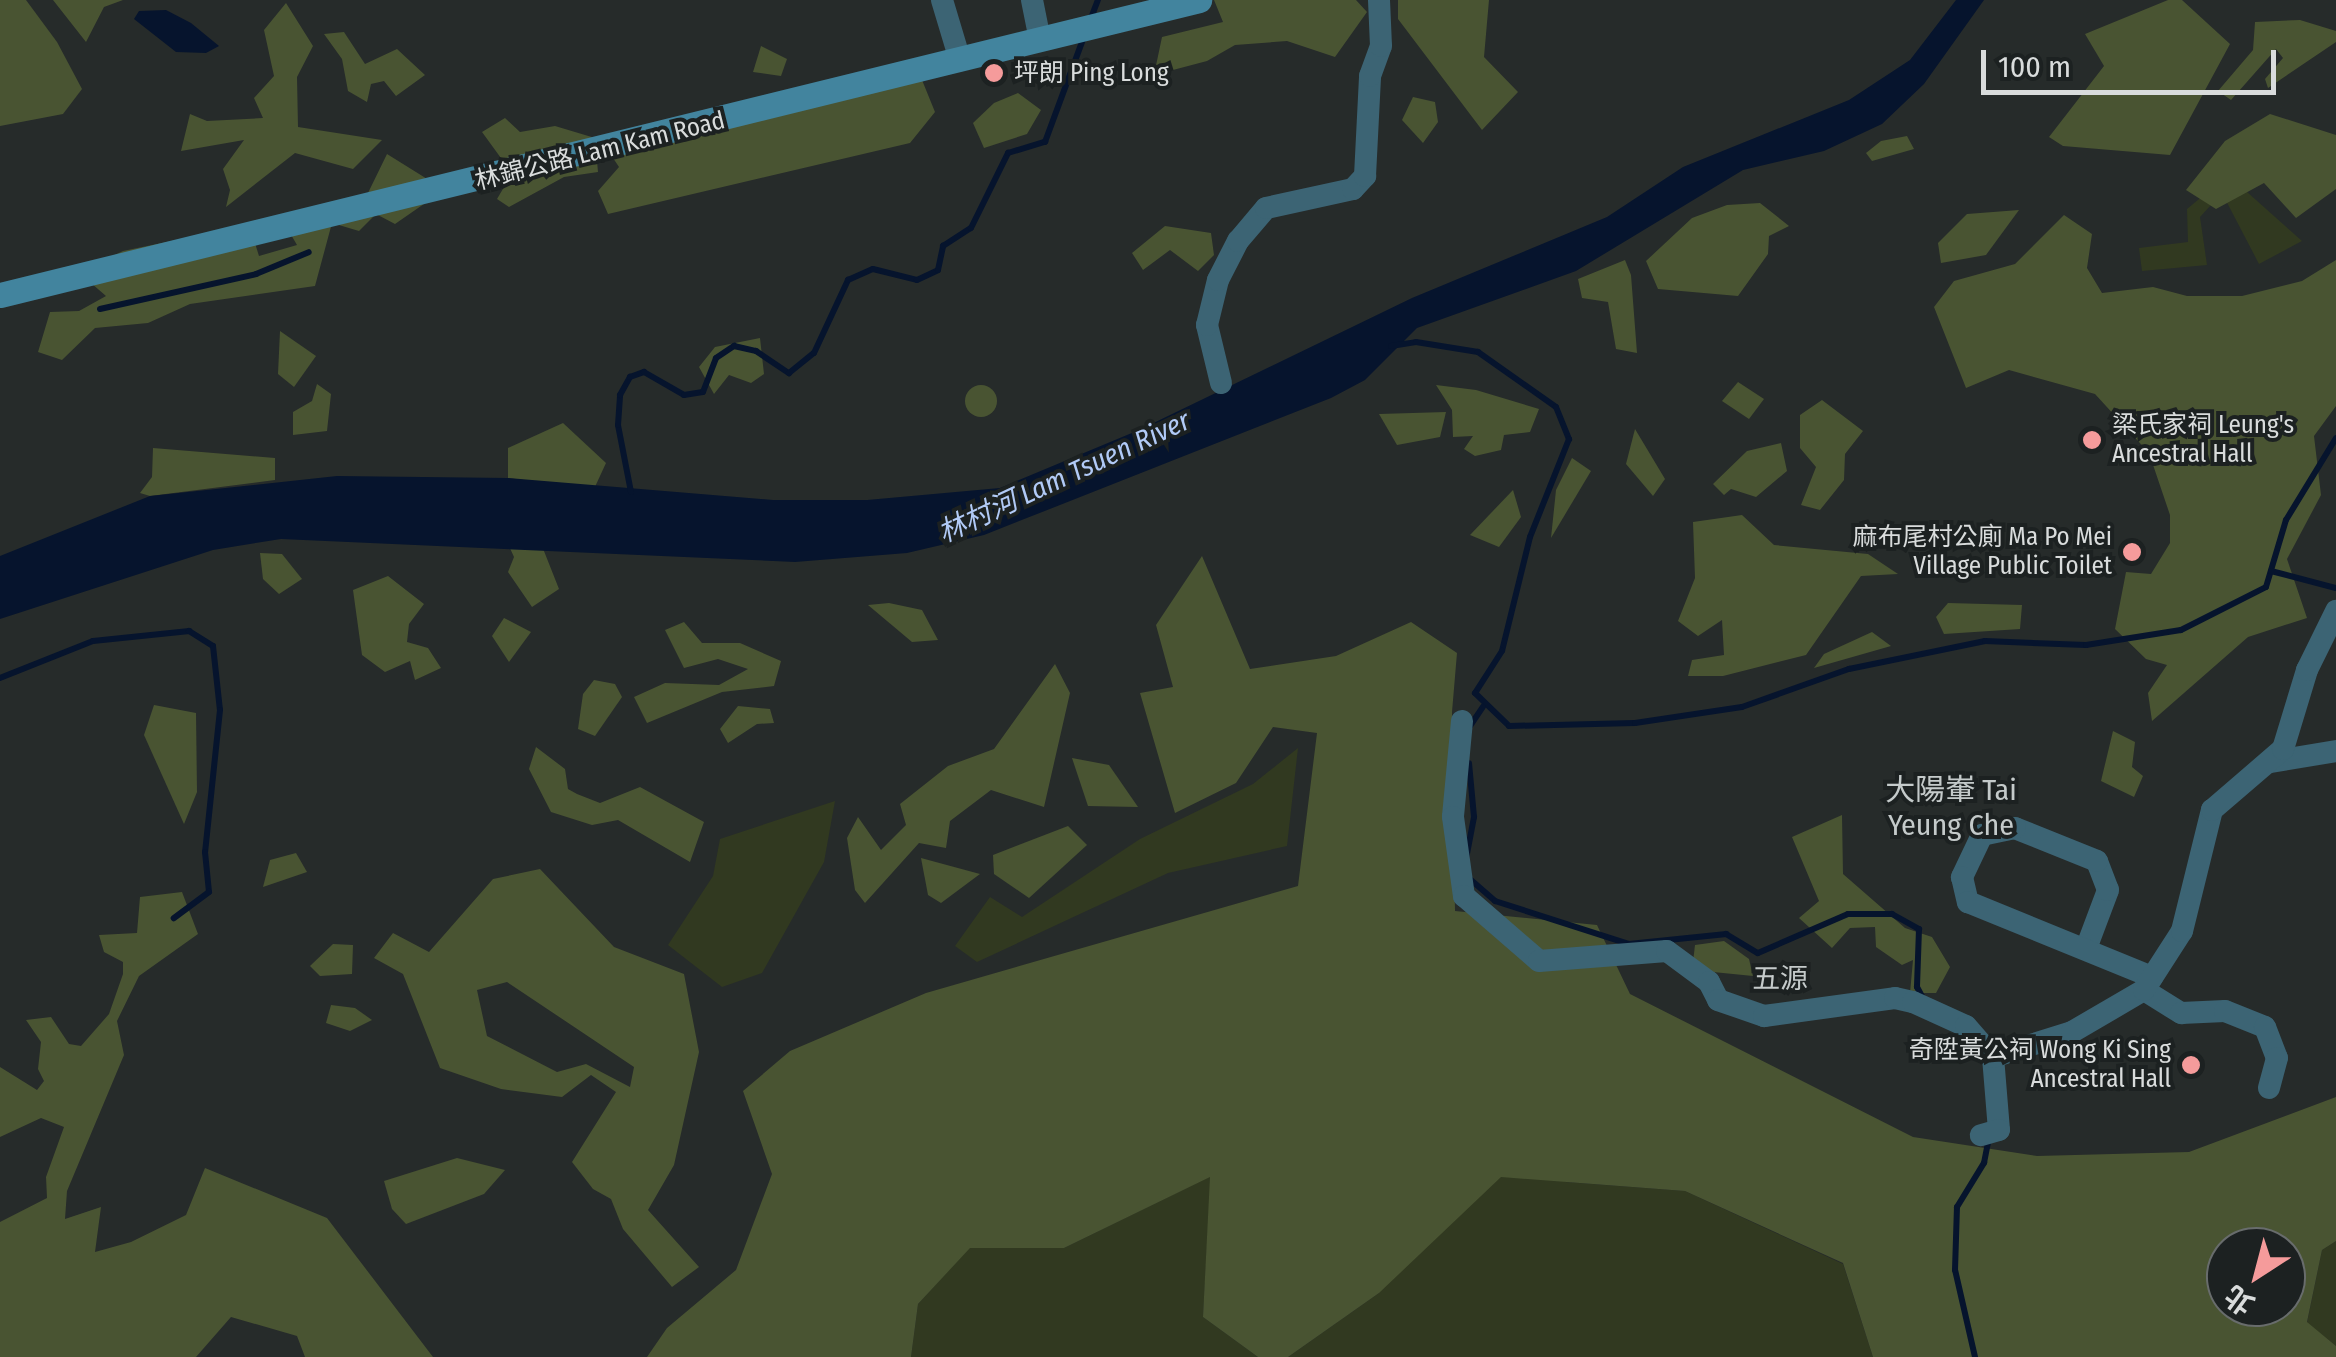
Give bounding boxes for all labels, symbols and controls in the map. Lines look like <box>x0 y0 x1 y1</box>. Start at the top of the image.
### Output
scale bar <box>1986 30 2281 92</box>
text: 100 m <box>1998 49 2071 85</box>
place label: 坪朗 Ping Long <box>1014 58 1169 88</box>
marker: 坪朗 Ping Long <box>983 62 1005 84</box>
street label: 林錦公路 Lam Kam Road <box>472 105 728 197</box>
water label: 林村河 Lam Tsuen River <box>933 404 1195 550</box>
place label: 梁氏家祠 Leung's Ancestral Hall <box>2112 411 2294 470</box>
marker: 梁氏家祠 Leung's Ancestral Hall <box>2081 429 2103 451</box>
place label: 麻布尾村公廁 Ma Po Mei Village Public Toilet <box>1852 523 2112 582</box>
marker: 麻布尾村公廁 Ma Po Mei Village Public Toilet <box>2121 541 2143 563</box>
district label: 大陽輋 Tai Yeung Che <box>1877 772 2025 842</box>
district label: 五源 <box>1752 962 1808 996</box>
place label: 奇陞黃公祠 Wong Ki Sing Ancestral Hall <box>1909 1036 2171 1095</box>
marker: 奇陞黃公祠 Wong Ki Sing Ancestral Hall <box>2180 1054 2202 1076</box>
north arrow <box>2206 1227 2306 1327</box>
text: 北 <box>2218 1278 2260 1322</box>

